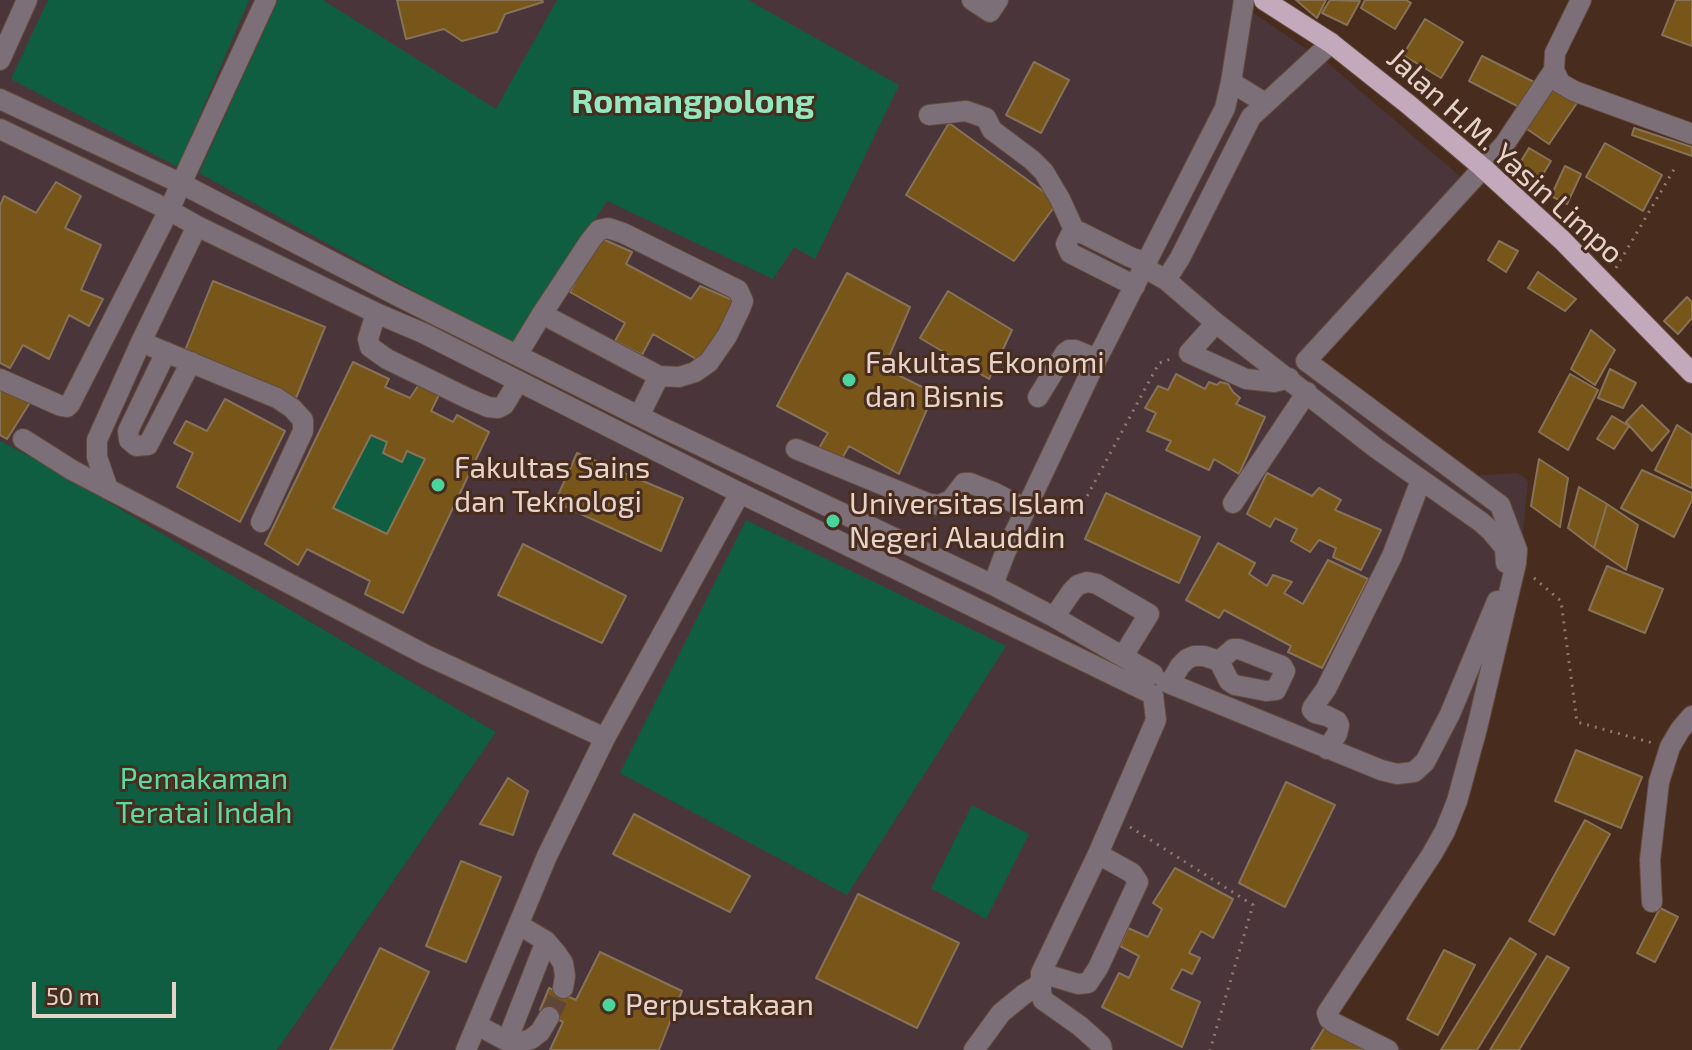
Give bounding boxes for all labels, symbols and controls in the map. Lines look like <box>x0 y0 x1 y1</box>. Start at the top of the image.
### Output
street label: Jalan H.M. Yasin Limpo <box>1380 41 1630 271</box>
district label: Romangpolong <box>571 82 815 122</box>
place label: Fakultas Ekonomi dan Bisnis <box>865 345 1105 416</box>
marker: Fakultas Ekonomi dan Bisnis <box>840 371 858 389</box>
place label: Fakultas Sains dan Teknologi <box>454 450 650 520</box>
marker: Fakultas Sains dan Teknologi <box>429 476 447 494</box>
place label: Universitas Islam Negeri Alauddin <box>849 486 1085 556</box>
marker: Universitas Islam Negeri Alauddin <box>824 512 842 530</box>
park label: Pemakaman Teratai Indah <box>115 761 293 832</box>
scale bar <box>36 966 180 1016</box>
text: 50 m <box>46 981 100 1010</box>
place label: Perpustakaan <box>625 987 814 1023</box>
marker: Perpustakaan <box>600 996 618 1014</box>

